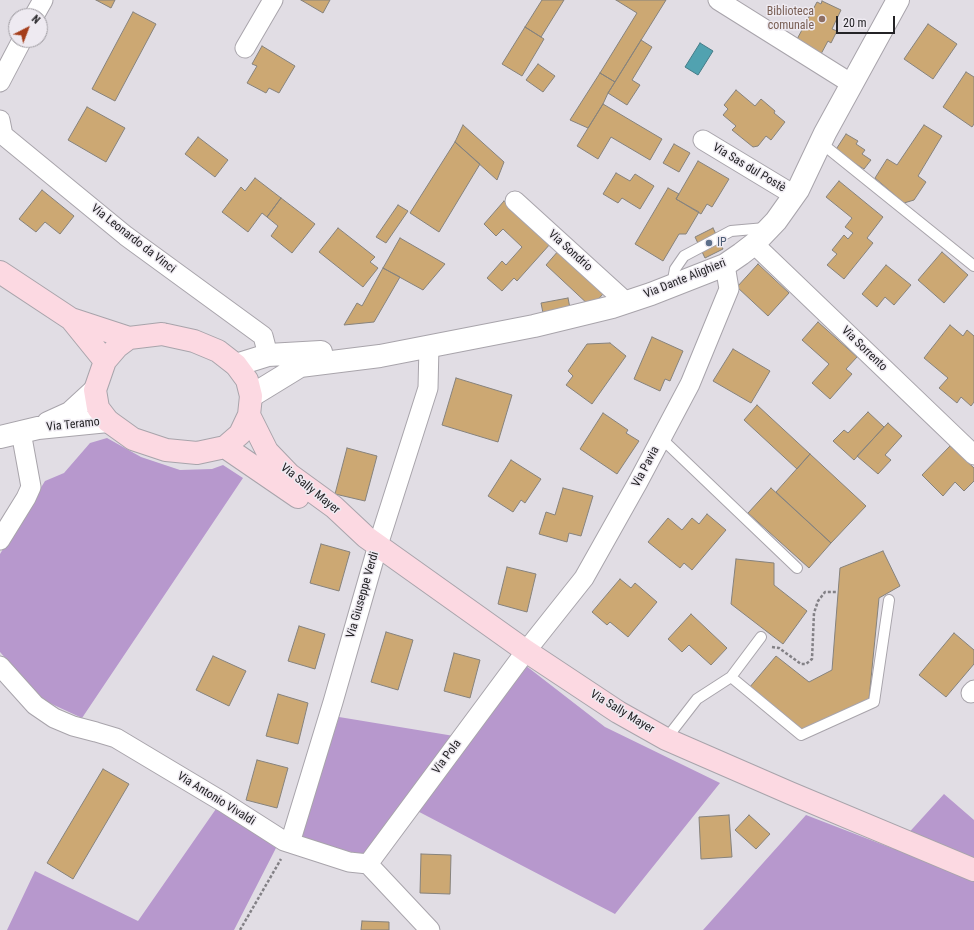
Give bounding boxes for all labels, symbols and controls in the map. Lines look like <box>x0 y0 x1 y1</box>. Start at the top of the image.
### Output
place label: Biblioteca comunale <box>767 5 814 33</box>
north arrow <box>8 8 48 48</box>
scale bar <box>838 8 897 34</box>
text: N <box>29 12 43 27</box>
marker: Biblioteca comunale <box>817 14 827 24</box>
text: 20 m <box>843 16 867 30</box>
street label: Via Sas dul Postè <box>710 141 788 195</box>
street label: Via Leonardo da Vinci <box>88 202 178 276</box>
street label: Via Sondrio <box>545 227 595 275</box>
place label: IP <box>717 236 727 250</box>
marker: IP <box>704 238 714 248</box>
street label: Via Dante Alighieri <box>642 256 728 302</box>
street label: Via Sorrento <box>838 324 890 374</box>
street label: Via Teramo <box>46 415 100 435</box>
street label: Via Pavia <box>629 444 663 490</box>
street label: Via Sally Mayer <box>277 461 343 517</box>
street label: Via Giuseppe Verdi <box>344 550 382 640</box>
street label: Via Sally Mayer <box>587 687 657 737</box>
street label: Via Pola <box>429 737 465 777</box>
street label: Via Antonio Vivaldi <box>174 769 258 829</box>

